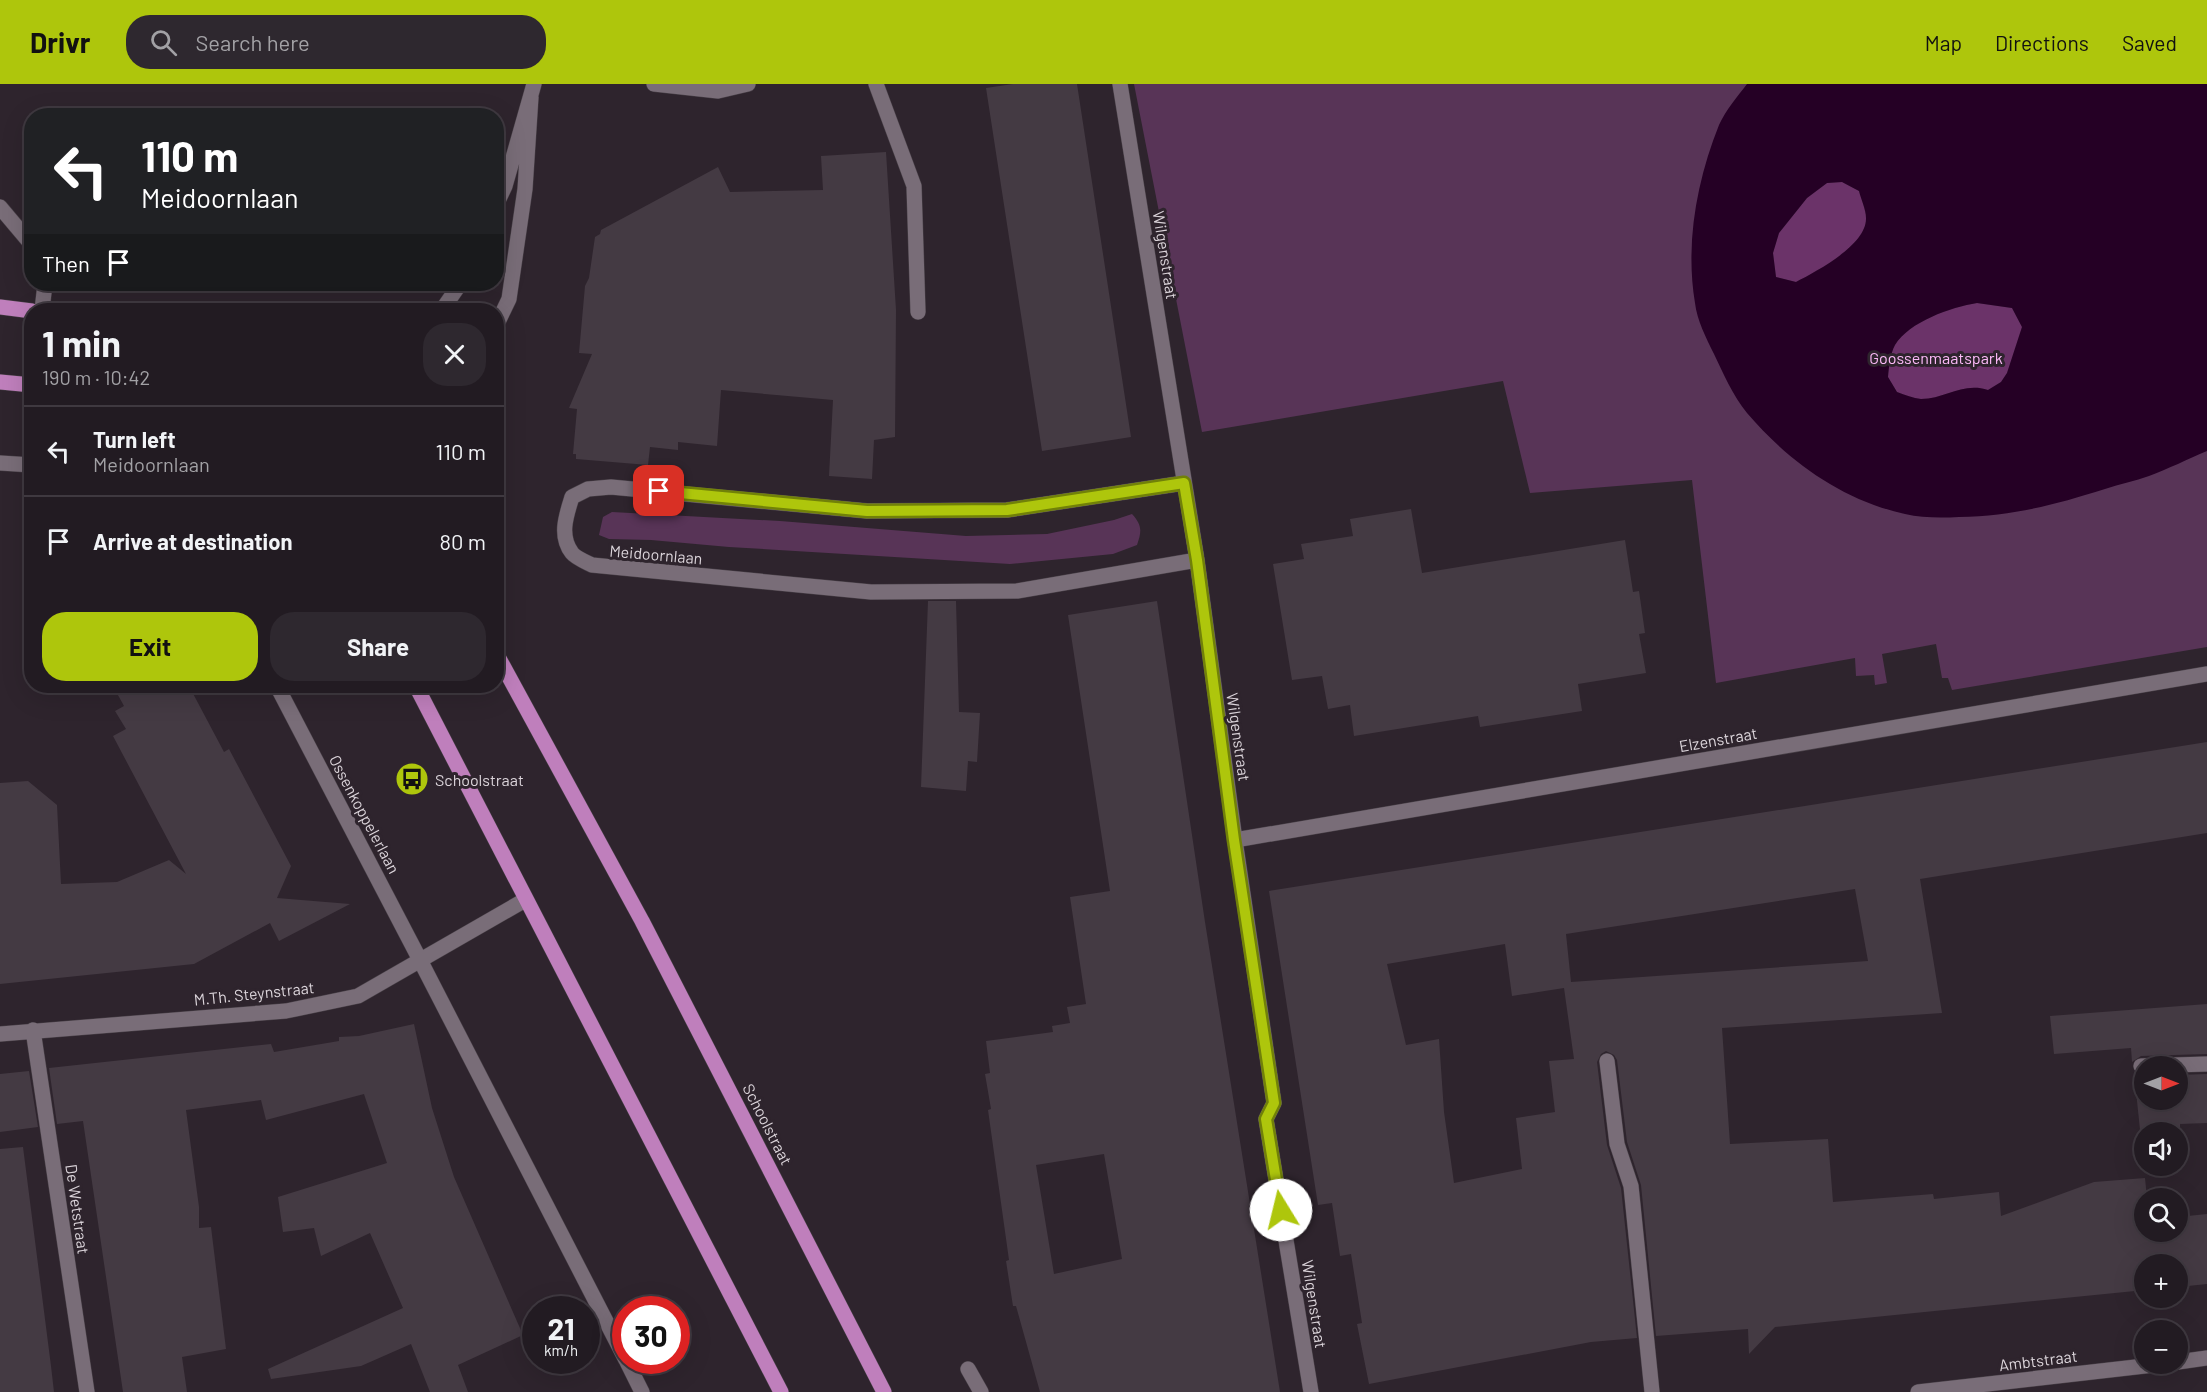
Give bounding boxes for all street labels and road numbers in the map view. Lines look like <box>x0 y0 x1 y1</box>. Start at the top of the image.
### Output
street label: Wilgenstraat <box>1150 210 1182 300</box>
street label: Meidoornlaan <box>609 540 703 568</box>
street label: Wilgenstraat <box>1223 692 1255 782</box>
street label: Elzenstraat <box>1677 723 1759 755</box>
street label: Ossenkoppelerlaan <box>326 752 404 876</box>
street label: M.Th. Steynstraat <box>193 977 315 1009</box>
street label: Schoolstraat <box>739 1080 797 1168</box>
street label: De Wetstraat <box>62 1163 94 1255</box>
street label: Wilgenstraat <box>1299 1259 1331 1349</box>
street label: Ambtstraat <box>1998 1346 2078 1374</box>

